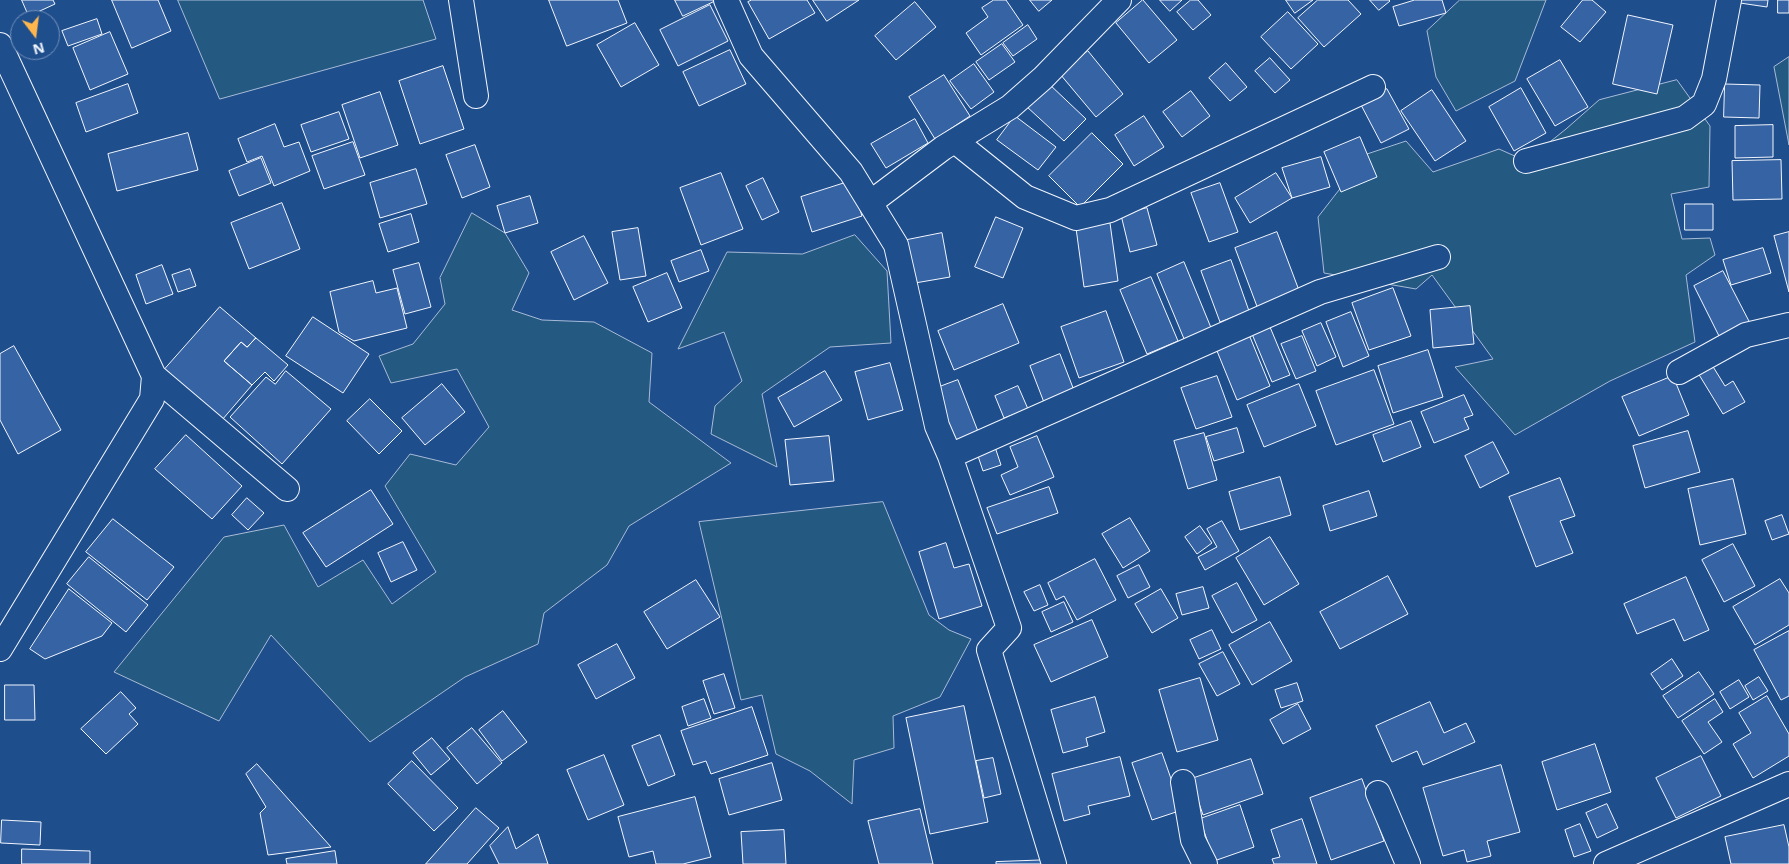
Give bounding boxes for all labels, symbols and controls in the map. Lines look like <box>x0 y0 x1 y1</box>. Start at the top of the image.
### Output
north arrow <box>10 10 60 60</box>
text: N <box>31 38 47 60</box>

